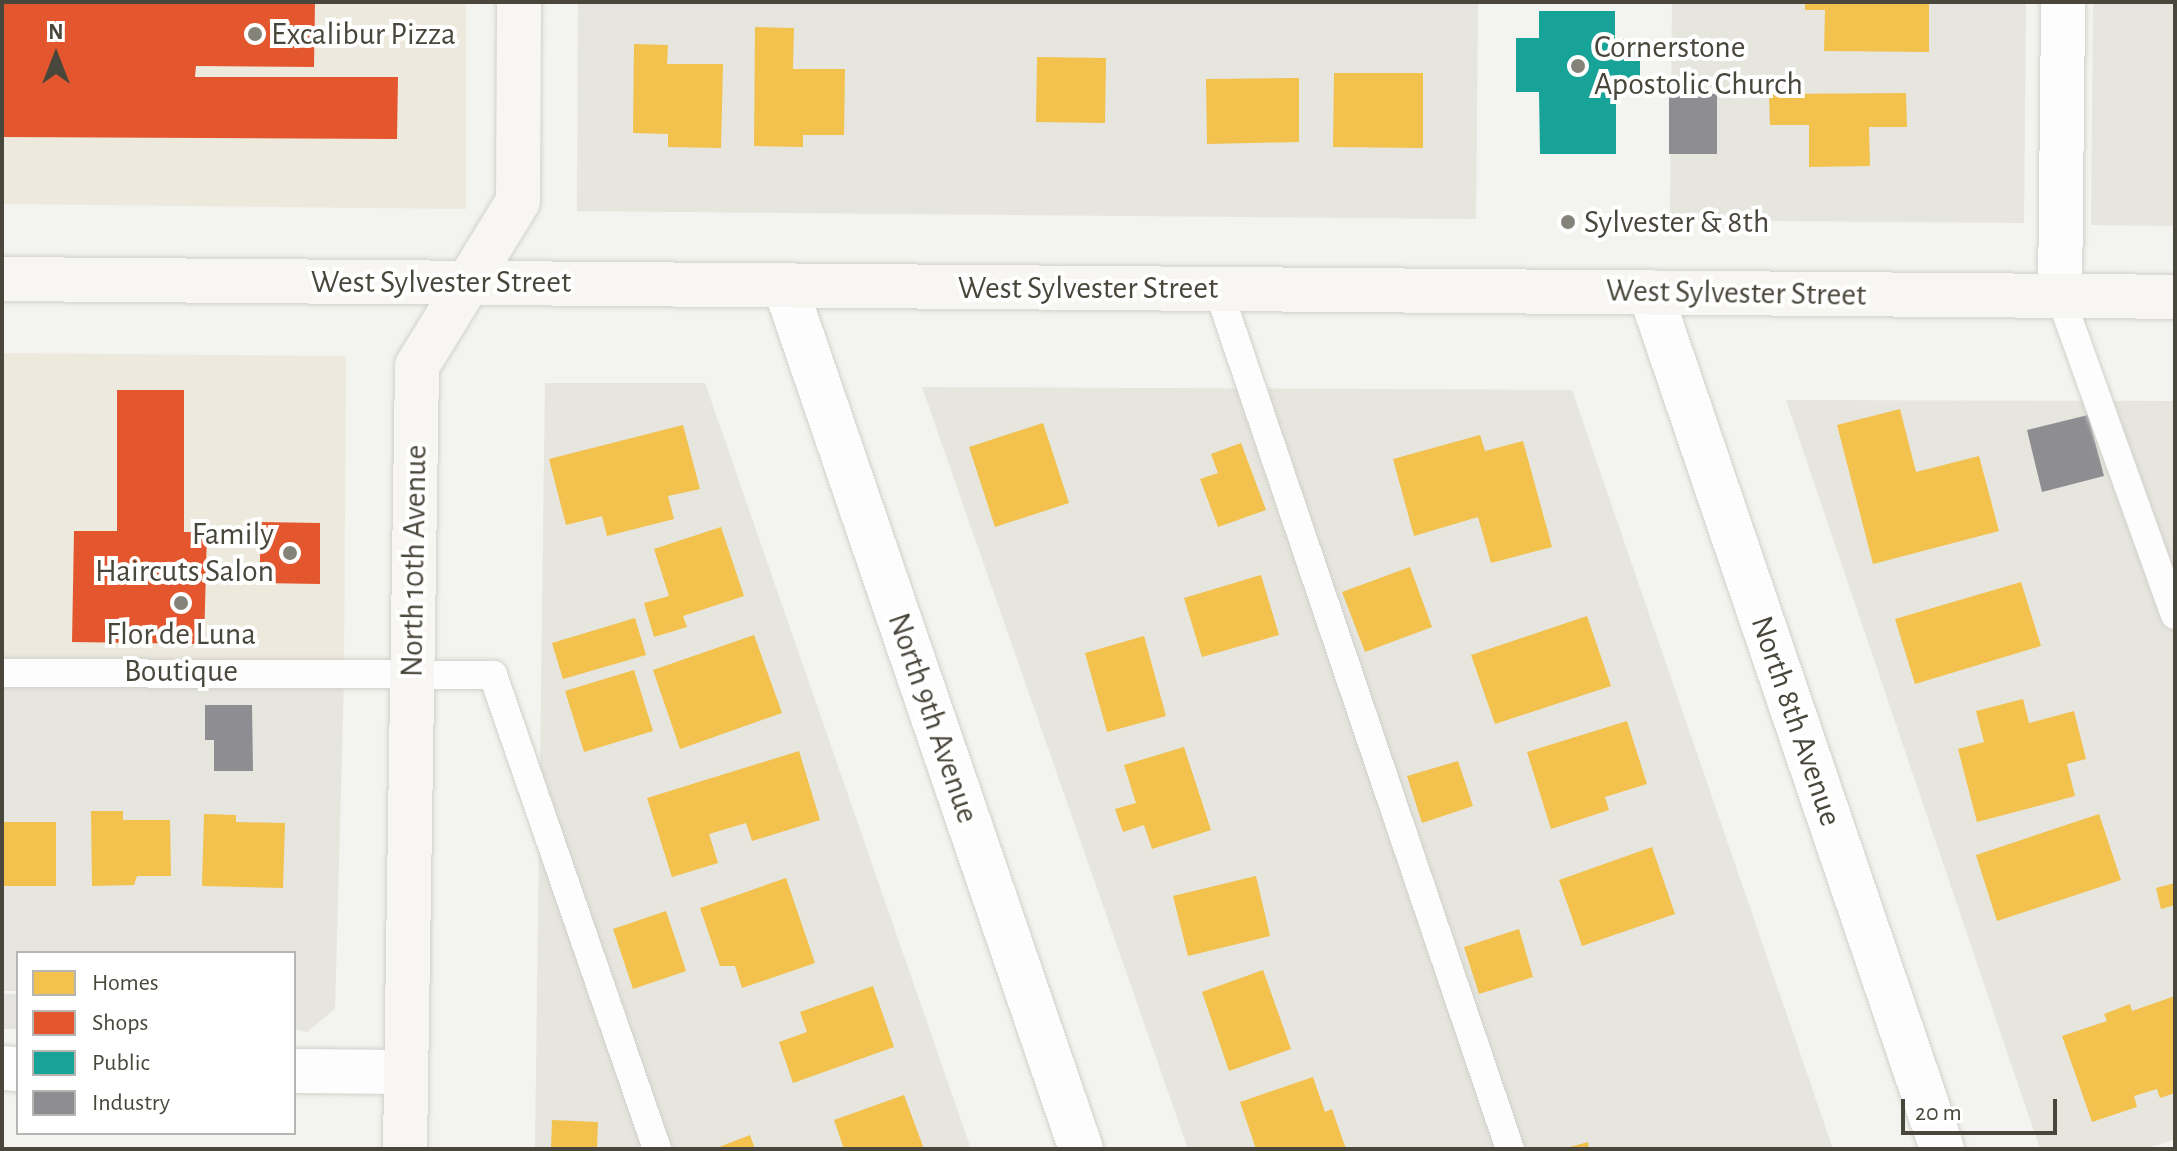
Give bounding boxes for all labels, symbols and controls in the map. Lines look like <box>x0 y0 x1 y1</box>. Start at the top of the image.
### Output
place label: Excalibur Pizza <box>271 15 456 53</box>
north arrow <box>16 16 96 96</box>
text: N <box>48 21 64 43</box>
marker: Excalibur Pizza <box>246 25 264 43</box>
place label: Cornerstone Apostolic Church <box>1594 29 1803 104</box>
marker: Cornerstone Apostolic Church <box>1569 57 1587 75</box>
place label: Sylvester & 8th <box>1584 203 1769 241</box>
marker: Sylvester & 8th <box>1559 213 1577 231</box>
street label: West Sylvester Street <box>311 263 571 301</box>
street label: West Sylvester Street <box>958 269 1218 307</box>
street label: West Sylvester Street <box>1605 272 1867 314</box>
street label: North 10th Avenue <box>393 444 435 678</box>
place label: Family Haircuts Salon <box>95 516 274 591</box>
marker: Family Haircuts Salon <box>281 544 299 562</box>
marker: Flor de Luna Boutique <box>172 594 190 612</box>
street label: North 9th Avenue <box>879 608 987 828</box>
street label: North 8th Avenue <box>1742 611 1850 831</box>
place label: Flor de Luna Boutique <box>106 616 256 691</box>
legend <box>16 951 296 1135</box>
text: Homes <box>92 971 159 995</box>
text: Shops <box>92 1011 148 1035</box>
text: Public <box>92 1051 150 1075</box>
scale bar <box>1905 1083 2061 1133</box>
text: Industry <box>92 1091 170 1115</box>
text: 20 m <box>1915 1101 1962 1125</box>

